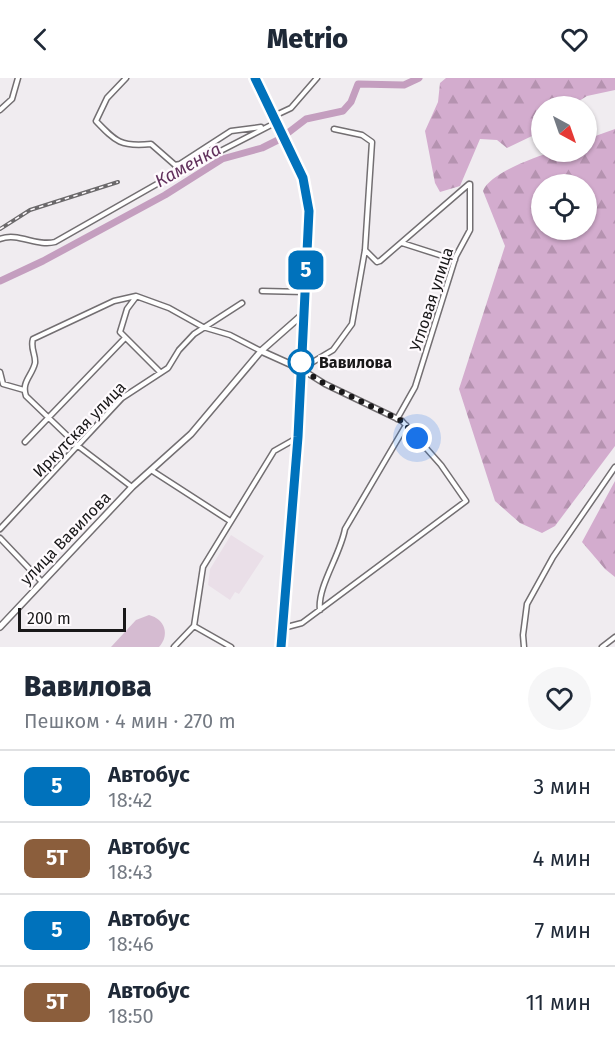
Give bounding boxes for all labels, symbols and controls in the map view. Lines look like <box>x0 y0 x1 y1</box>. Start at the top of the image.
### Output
icon: back <box>24 23 57 56</box>
text: Metrio <box>267 23 348 55</box>
icon: heart <box>558 23 591 56</box>
north arrow <box>531 96 597 162</box>
map controls <box>531 96 597 240</box>
water label: Каменка <box>151 138 225 192</box>
button: locate <box>531 174 597 240</box>
street label: Угловая улица <box>406 245 457 353</box>
line badge: 5 <box>286 250 326 290</box>
text: 5 <box>300 257 312 283</box>
marker: Вавилова <box>288 349 314 375</box>
place label: Вавилова <box>319 353 392 372</box>
street label: Иркутская улица <box>29 378 130 481</box>
your location <box>402 423 432 453</box>
street label: улица Вавилова <box>16 488 115 589</box>
scale bar <box>18 605 126 632</box>
text: 200 m <box>27 609 71 628</box>
button: heart <box>528 667 591 730</box>
text: Вавилова <box>24 670 152 703</box>
text: Пешком · 4 мин · 270 m <box>24 709 236 733</box>
text: Автобус <box>108 761 190 788</box>
text: 5 <box>51 773 63 799</box>
text: 3 мин <box>533 773 591 800</box>
text: 18:42 <box>108 788 153 812</box>
text: Автобус <box>108 833 190 860</box>
text: 5Т <box>46 845 68 871</box>
text: 4 мин <box>532 845 591 872</box>
text: 18:43 <box>108 860 153 884</box>
text: Автобус <box>108 905 190 932</box>
text: 5 <box>51 917 63 943</box>
text: 7 мин <box>534 917 591 944</box>
text: 18:46 <box>108 932 154 956</box>
text: Автобус <box>108 977 190 1004</box>
text: 5Т <box>46 989 68 1015</box>
text: 11 мин <box>525 989 591 1016</box>
text: 18:50 <box>108 1004 154 1028</box>

